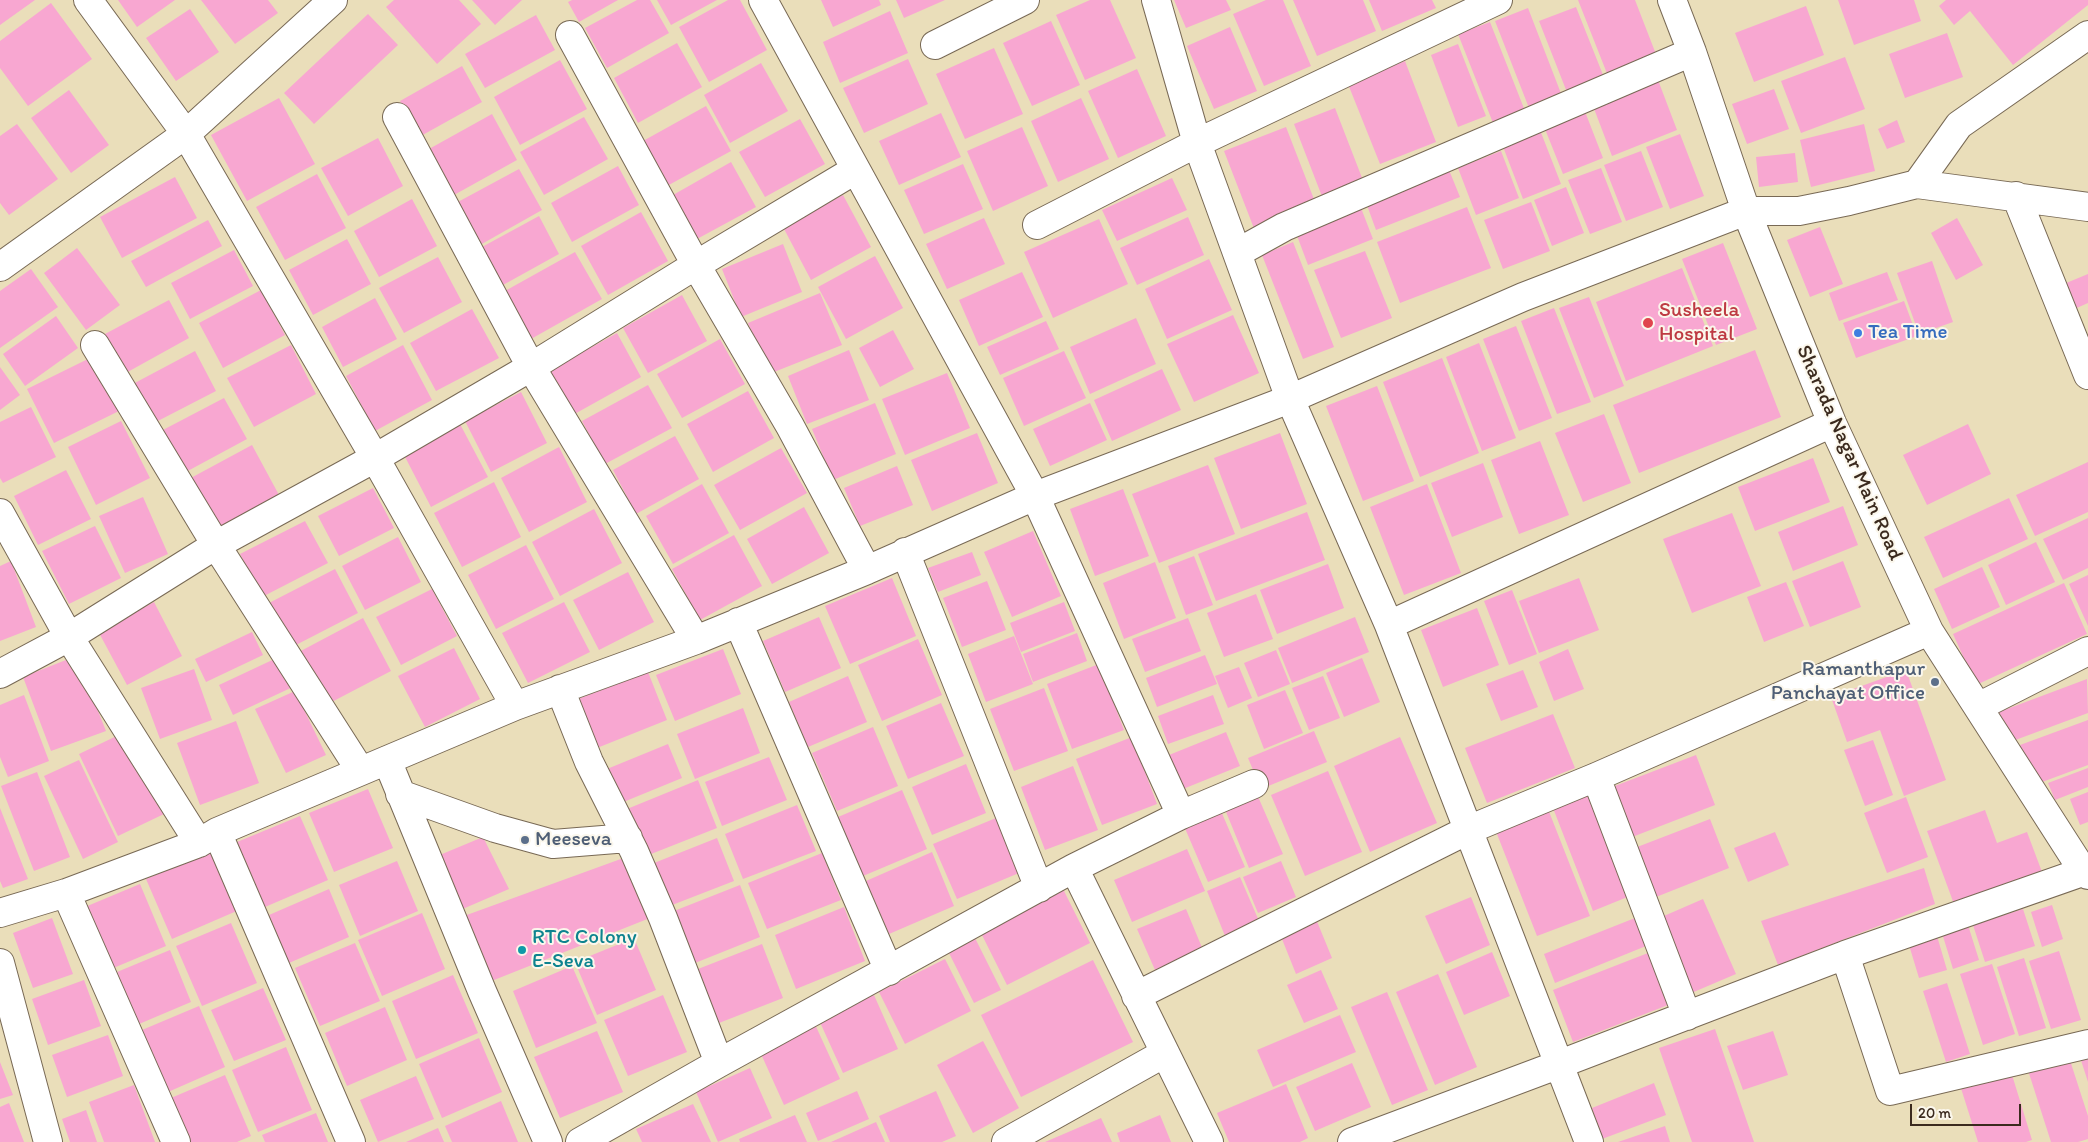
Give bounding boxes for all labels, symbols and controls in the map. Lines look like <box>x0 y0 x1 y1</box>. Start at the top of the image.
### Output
place label: Susheela Hospital <box>1659 298 1739 348</box>
marker: Susheela Hospital <box>1641 316 1655 330</box>
place label: Tea Time <box>1868 320 1948 346</box>
marker: Tea Time <box>1852 327 1864 339</box>
street label: Sharada Nagar Main Road <box>1790 342 1908 564</box>
place label: Ramanthapur Panchayat Office <box>1771 657 1925 707</box>
marker: Ramanthapur Panchayat Office <box>1929 676 1941 688</box>
place label: Meeseva <box>535 827 612 853</box>
marker: Meeseva <box>519 834 531 846</box>
place label: RTC Colony E-Seva <box>532 925 637 975</box>
marker: RTC Colony E-Seva <box>516 944 528 956</box>
scale bar <box>1913 1094 2024 1126</box>
text: 20 m <box>1918 1104 1951 1122</box>

